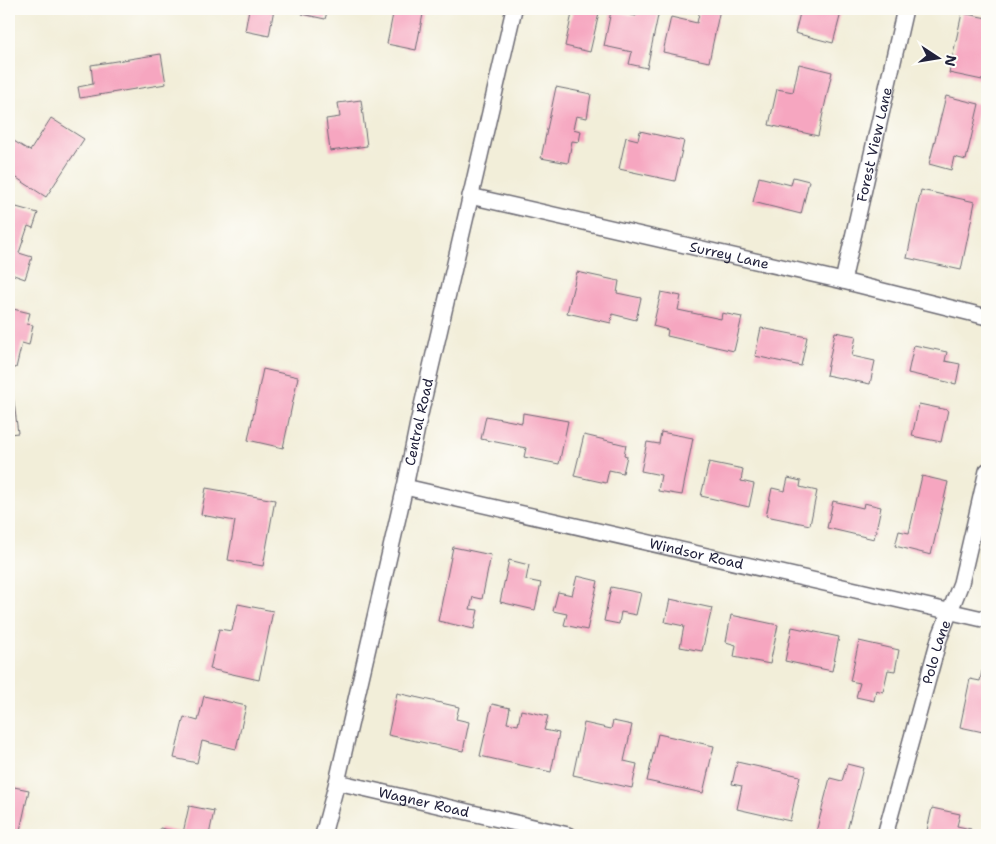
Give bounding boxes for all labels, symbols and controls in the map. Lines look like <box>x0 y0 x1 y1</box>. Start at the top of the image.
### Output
north arrow <box>914 32 964 82</box>
text: N <box>941 53 961 68</box>
street label: Forest View Lane <box>852 85 896 204</box>
street label: Surrey Lane <box>688 237 771 273</box>
street label: Central Road <box>401 376 437 467</box>
street label: Windsor Road <box>648 534 745 573</box>
street label: Polo Lane <box>918 617 955 686</box>
street label: Wagner Road <box>377 783 471 821</box>

